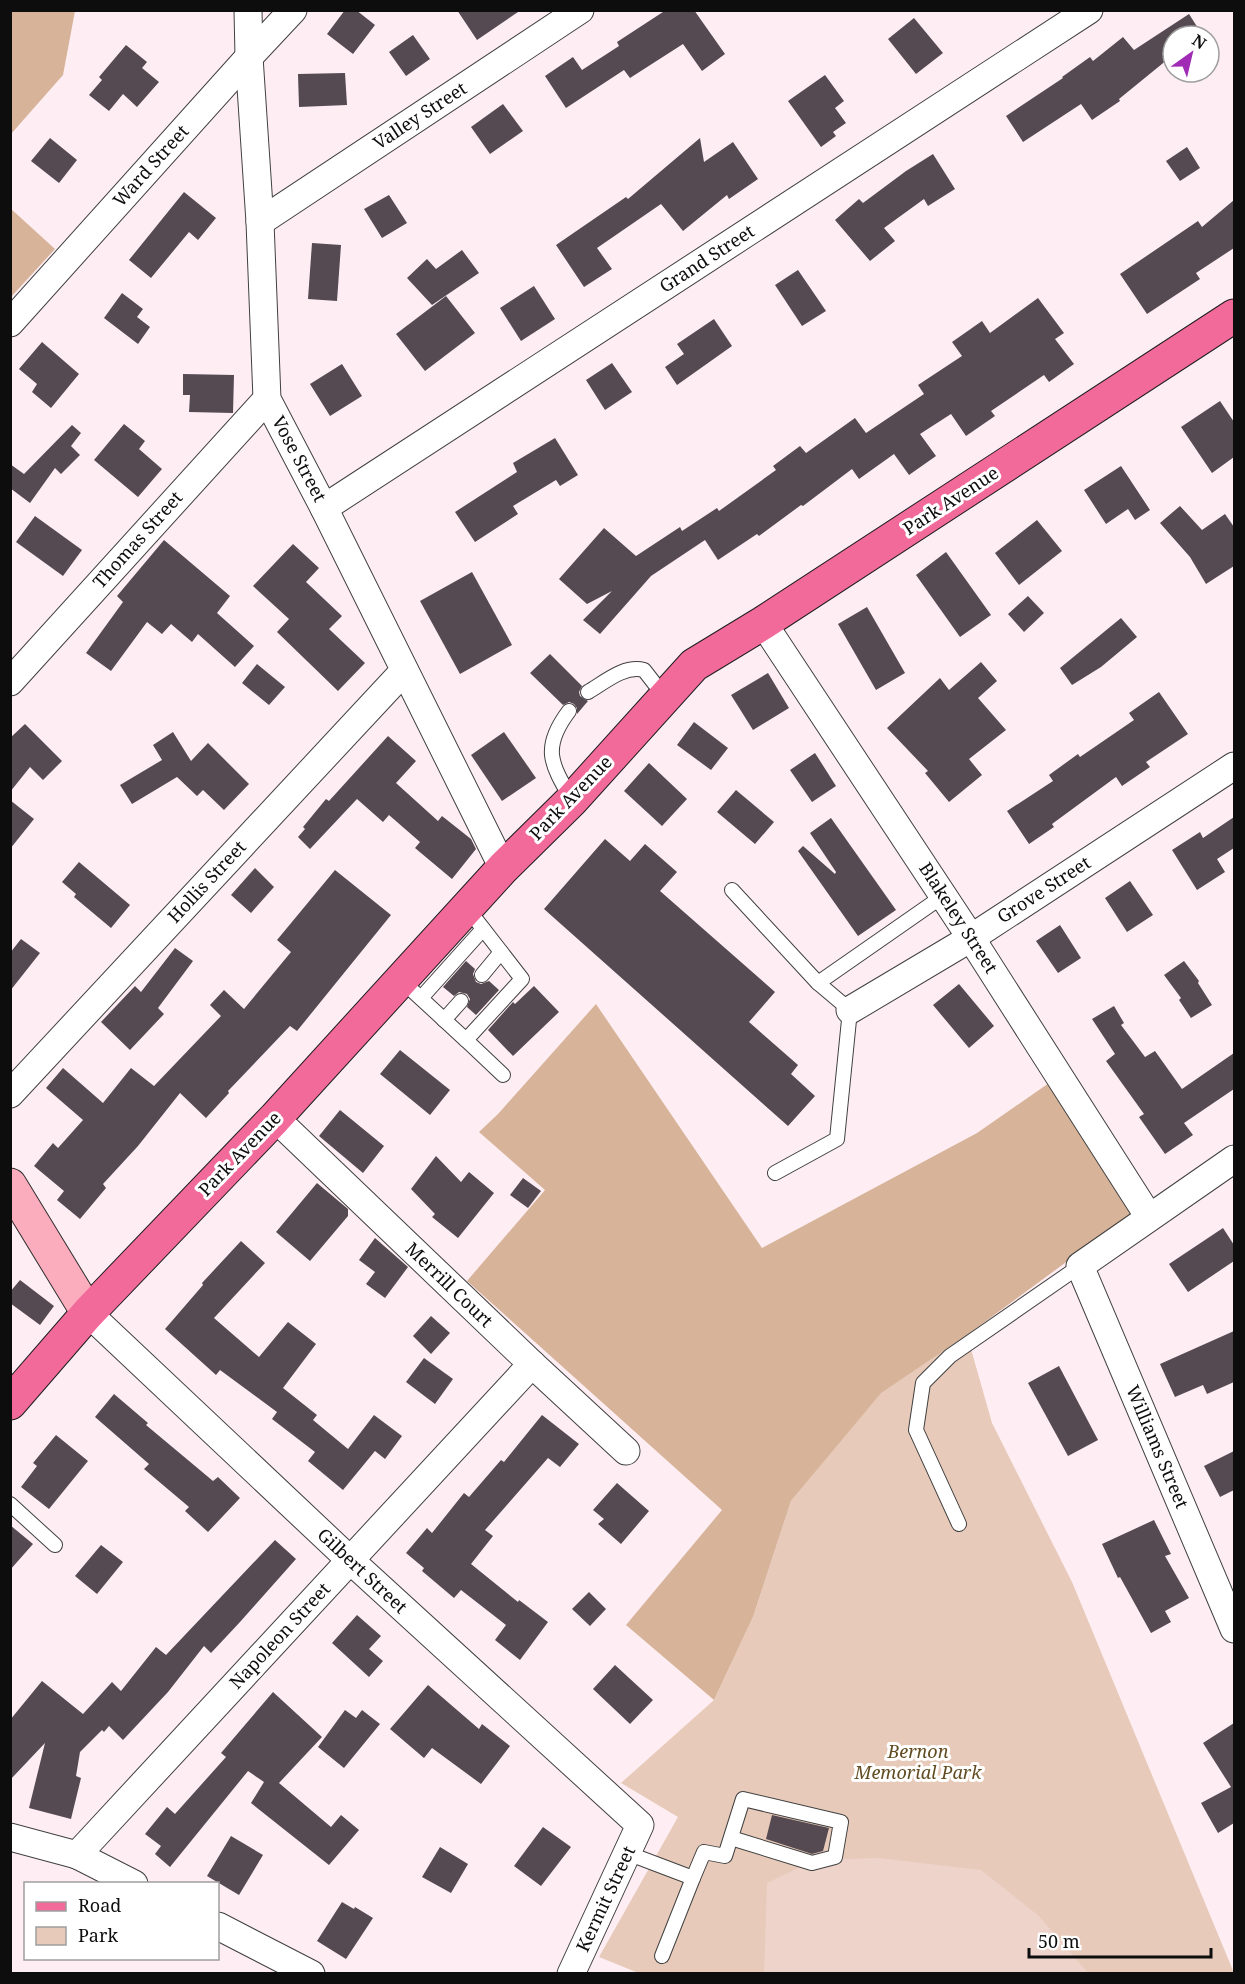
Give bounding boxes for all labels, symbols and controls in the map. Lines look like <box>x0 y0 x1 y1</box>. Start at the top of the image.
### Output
north arrow <box>1161 24 1221 84</box>
text: N <box>1188 29 1211 54</box>
street label: Valley Street <box>368 76 471 154</box>
street label: Ward Street <box>107 119 193 211</box>
street label: Grand Street <box>654 219 759 298</box>
street label: Vose Street <box>267 411 333 506</box>
street label: Park Avenue <box>898 460 1003 540</box>
street label: Thomas Street <box>87 486 187 593</box>
street label: Park Avenue <box>524 750 617 845</box>
street label: Hollis Street <box>162 835 251 928</box>
street label: Grove Street <box>992 850 1095 928</box>
street label: Blakeley Street <box>914 857 1004 977</box>
street label: Park Avenue <box>193 1106 286 1201</box>
street label: Merrill Court <box>401 1236 499 1332</box>
street label: Williams Street <box>1121 1381 1195 1512</box>
street label: Gilbert Street <box>313 1522 413 1618</box>
street label: Napoleon Street <box>224 1577 335 1694</box>
park label: Bernon Memorial Park <box>854 1739 982 1784</box>
street label: Kermit Street <box>570 1842 640 1955</box>
legend <box>24 1882 219 1960</box>
text: Road <box>78 1893 121 1917</box>
scale bar <box>1029 1921 1210 1959</box>
text: Park <box>78 1923 118 1947</box>
text: 50 m <box>1038 1929 1080 1953</box>

